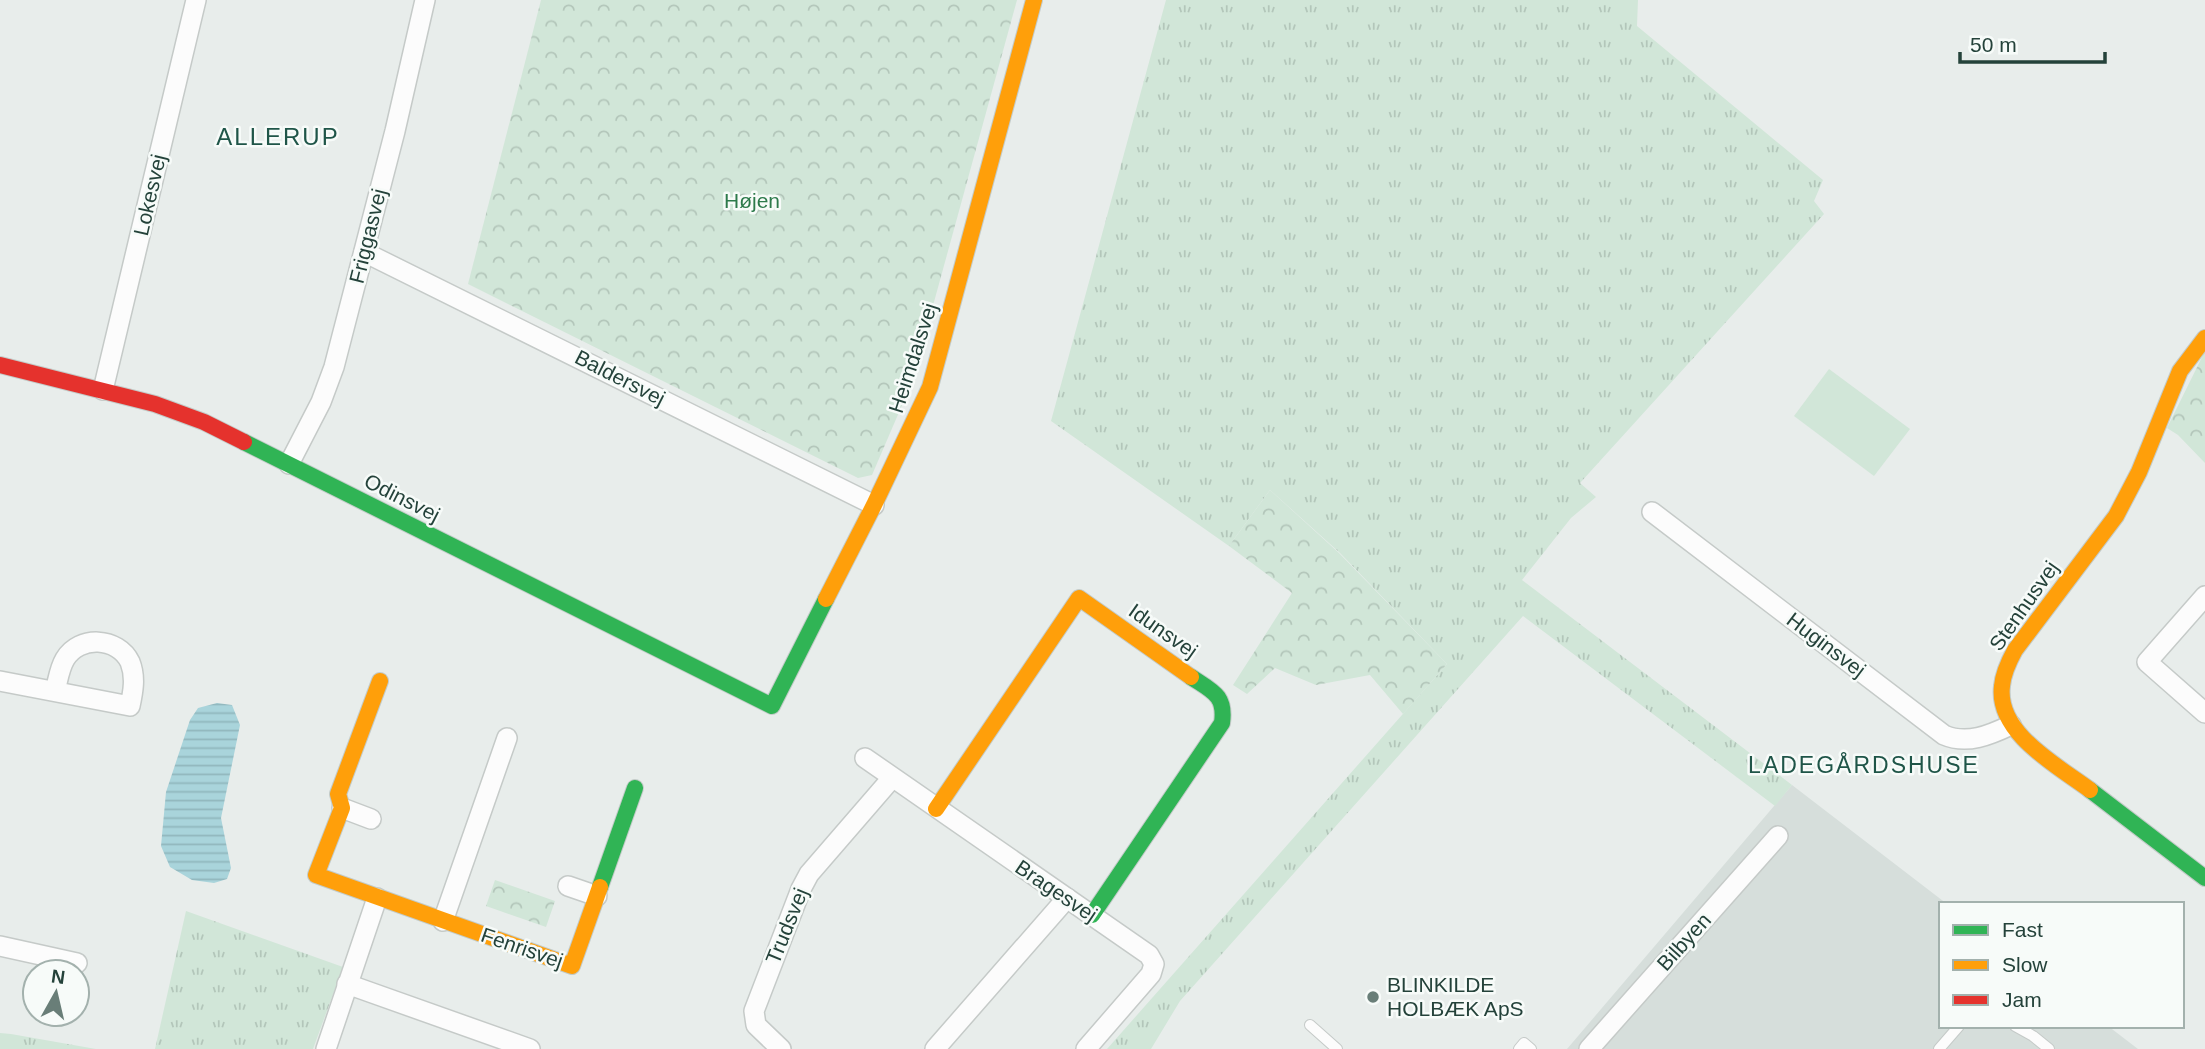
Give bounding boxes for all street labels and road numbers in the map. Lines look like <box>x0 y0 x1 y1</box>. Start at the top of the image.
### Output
street label: Lokesvej <box>129 152 170 238</box>
street label: Friggasvej <box>345 186 390 286</box>
street label: Heimdalsvej <box>884 300 941 416</box>
street label: Baldersvej <box>571 345 669 410</box>
street label: Odinsvej <box>361 469 444 526</box>
street label: Stenhusvej <box>1984 557 2063 655</box>
street label: Idunsvej <box>1125 599 1202 662</box>
street label: Huginsvej <box>1783 608 1870 682</box>
street label: Bragesvej <box>1011 855 1101 926</box>
street label: Trudsvej <box>761 885 812 967</box>
street label: Bilbyen <box>1652 908 1715 975</box>
street label: Fenrisvej <box>478 923 566 972</box>

